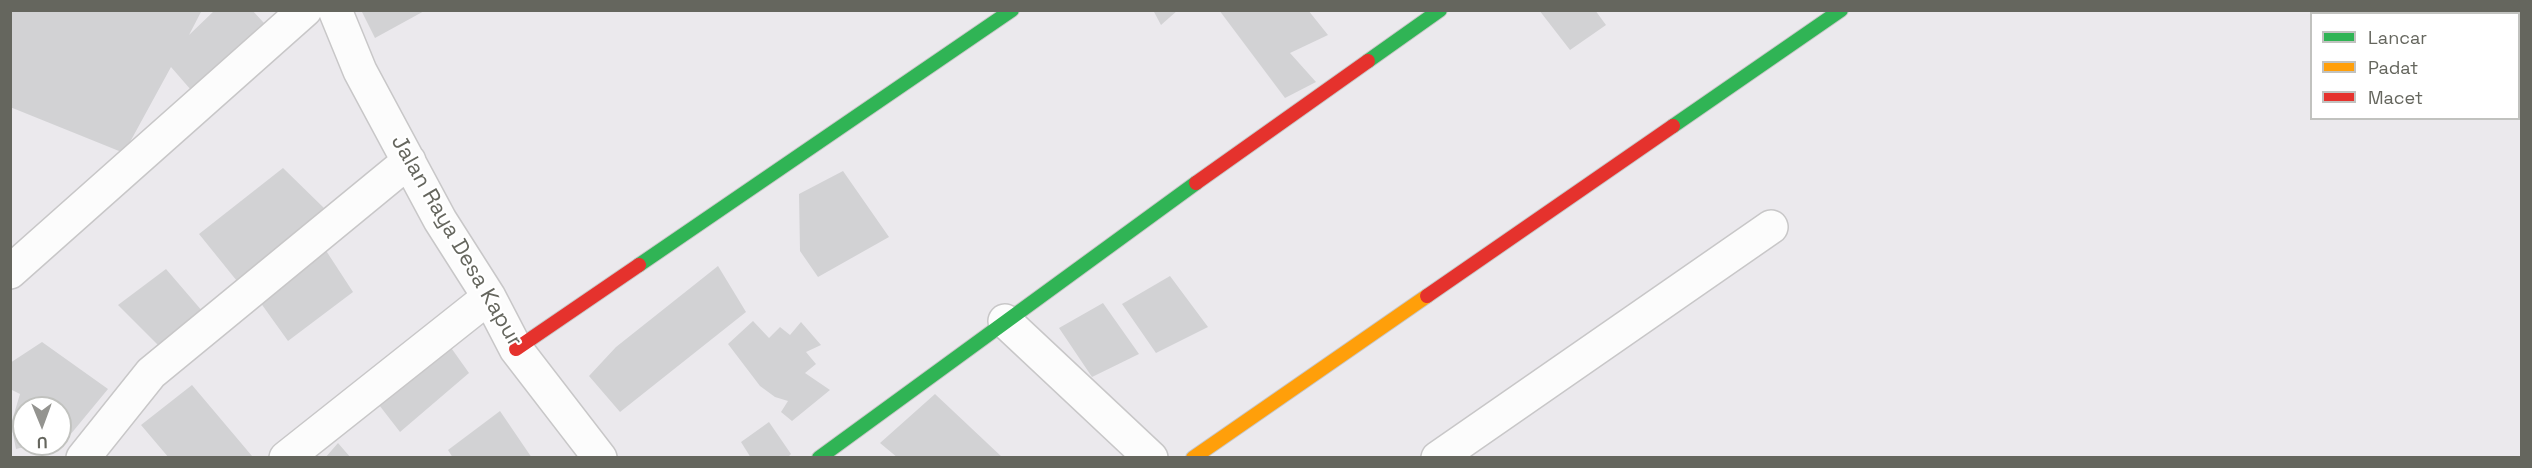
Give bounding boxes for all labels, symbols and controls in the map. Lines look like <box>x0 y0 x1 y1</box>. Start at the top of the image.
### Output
legend <box>2310 12 2520 120</box>
text: Lancar <box>2368 26 2427 49</box>
text: Padat <box>2368 56 2418 79</box>
text: Macet <box>2368 86 2423 109</box>
street label: Jalan Raya Desa Kapur <box>385 131 527 351</box>
north arrow <box>12 396 72 456</box>
text: U <box>37 432 48 453</box>

